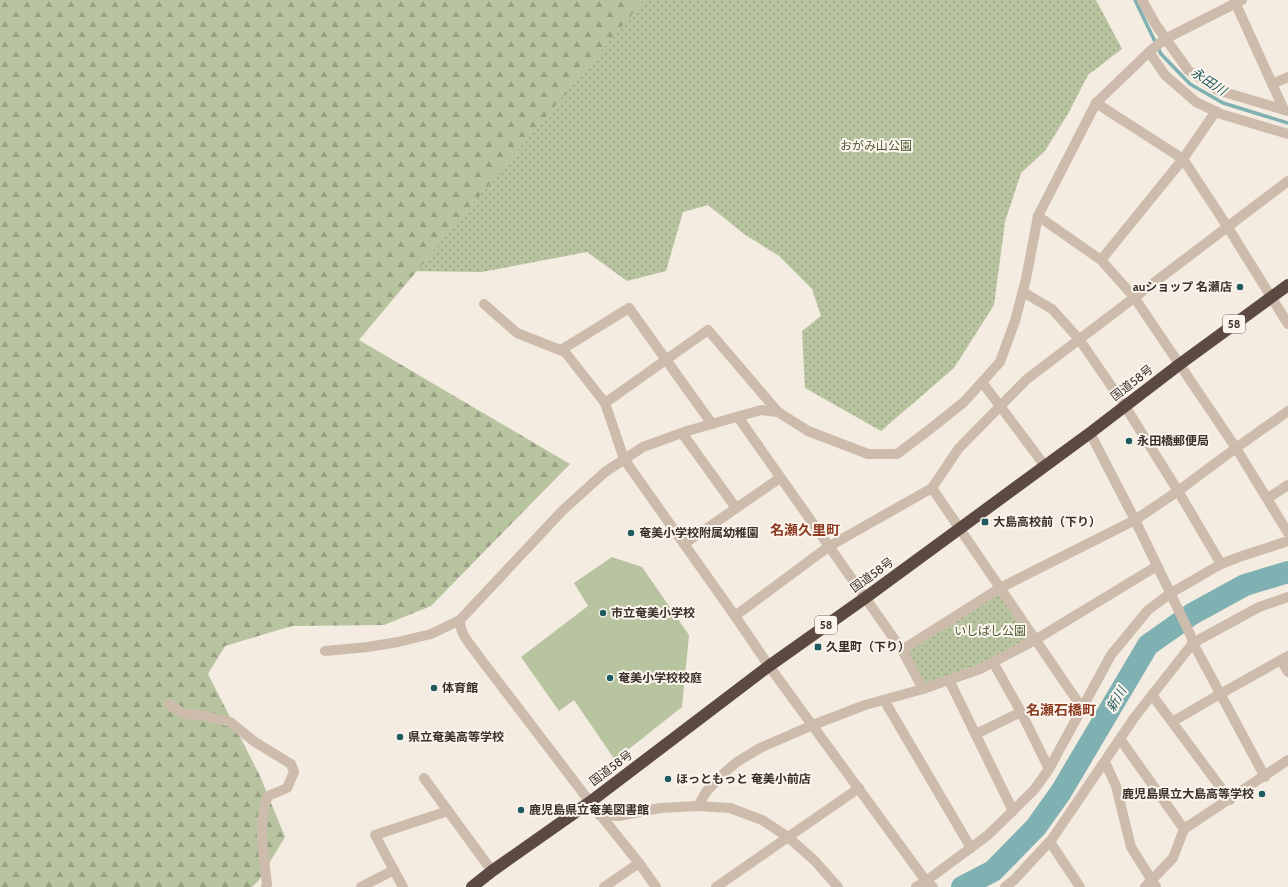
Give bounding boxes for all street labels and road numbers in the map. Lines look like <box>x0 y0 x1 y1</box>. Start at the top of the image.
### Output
road number: 58 <box>1223 315 1245 333</box>
street label: 国道58号 <box>1107 361 1156 404</box>
street label: 国道58号 <box>847 554 896 595</box>
road number: 58 <box>815 616 837 634</box>
street label: 国道58号 <box>586 747 635 789</box>

